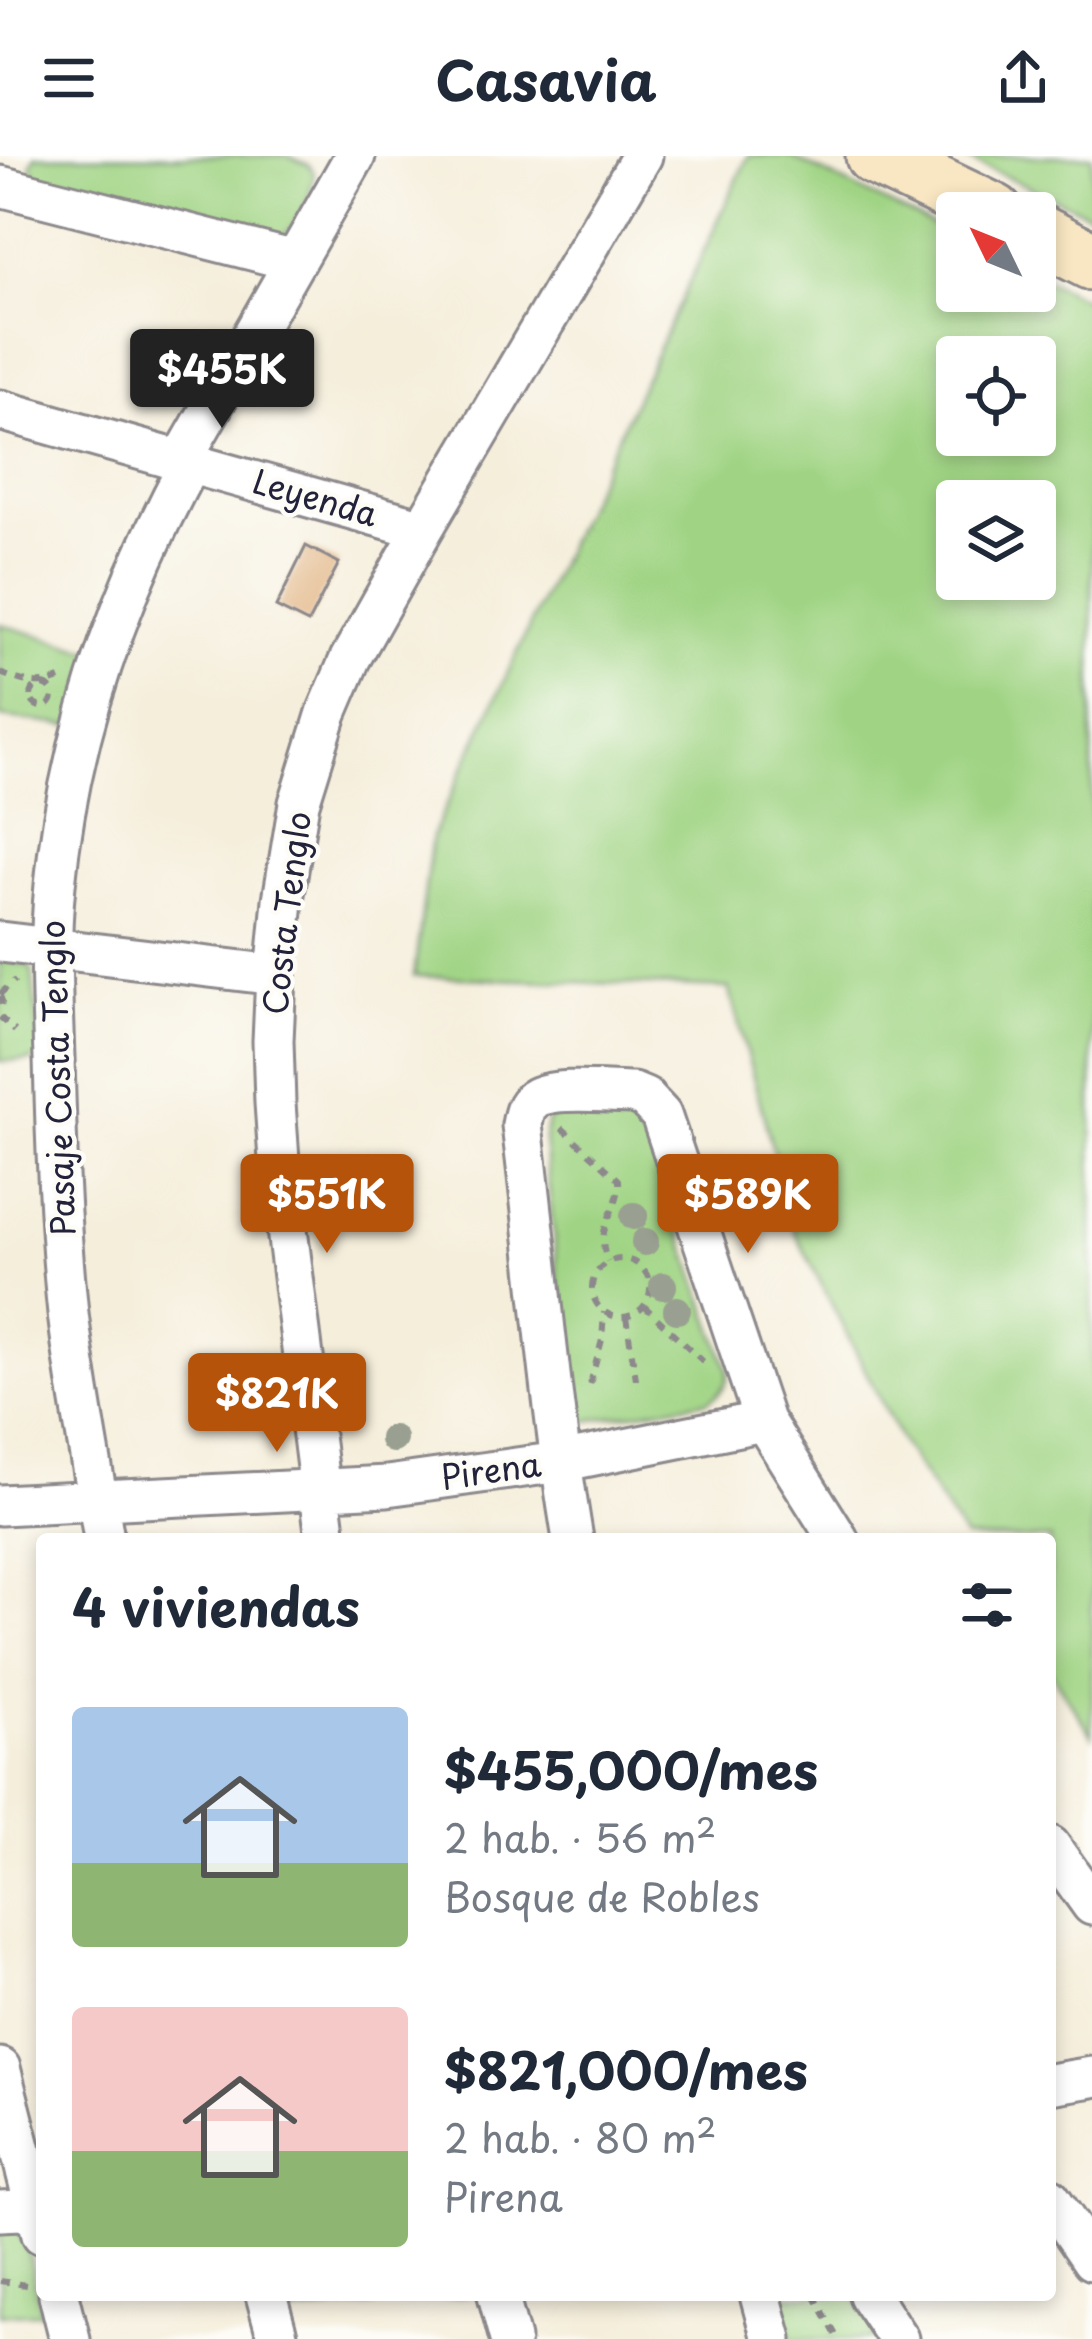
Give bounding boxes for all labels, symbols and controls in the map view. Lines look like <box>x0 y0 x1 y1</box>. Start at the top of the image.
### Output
text: Casavia <box>435 38 657 119</box>
icon: menu <box>36 45 102 111</box>
icon: share <box>990 45 1056 111</box>
north arrow <box>936 192 1056 312</box>
map controls <box>936 192 1056 600</box>
pin: $455K <box>138 329 306 431</box>
button: locate <box>936 336 1056 456</box>
text: $455K <box>157 338 287 397</box>
street label: Leyenda <box>247 454 385 538</box>
button: layers <box>936 480 1056 600</box>
street label: Costa Tenglo <box>248 808 322 1017</box>
street label: Pasaje Costa Tenglo <box>26 919 86 1237</box>
pin: $551K <box>243 1154 411 1256</box>
pin: $589K <box>664 1154 832 1256</box>
text: $551K <box>268 1163 386 1222</box>
text: $589K <box>684 1163 812 1222</box>
pin: $821K <box>193 1353 361 1455</box>
text: $821K <box>215 1362 339 1421</box>
street label: Pirena <box>438 1437 544 1501</box>
text: 4 viviendas <box>72 1567 360 1644</box>
icon: filters <box>954 1572 1020 1638</box>
text: $455,000/mes <box>444 1730 818 1807</box>
icon: home <box>168 1755 312 1899</box>
text: 2 hab. · 56 m² <box>444 1807 716 1866</box>
text: Bosque de Robles <box>444 1866 760 1925</box>
text: $821,000/mes <box>444 2030 808 2107</box>
icon: home <box>168 2055 312 2199</box>
text: 2 hab. · 80 m² <box>444 2107 717 2166</box>
text: Pirena <box>444 2166 563 2225</box>

